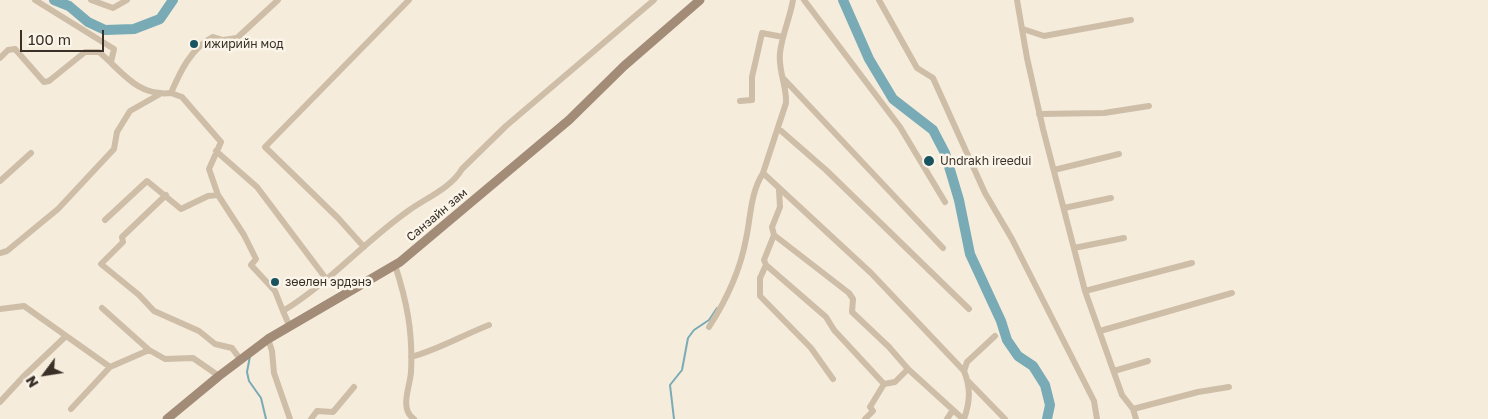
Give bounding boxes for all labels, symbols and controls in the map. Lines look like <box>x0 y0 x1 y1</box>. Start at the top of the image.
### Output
scale bar <box>22 20 106 52</box>
text: 100 m <box>28 30 71 48</box>
place label: ижирийн мод <box>204 37 284 51</box>
marker: ижирийн мод <box>188 38 200 50</box>
marker: Undrakh ireedui <box>922 154 936 168</box>
place label: Undrakh ireedui <box>940 154 1032 168</box>
street label: Санзайн зам <box>404 185 470 245</box>
place label: зөөлөн эрдэнэ <box>285 275 372 289</box>
marker: зөөлөн эрдэнэ <box>269 276 281 288</box>
north arrow <box>20 349 70 399</box>
text: N <box>22 373 42 391</box>

